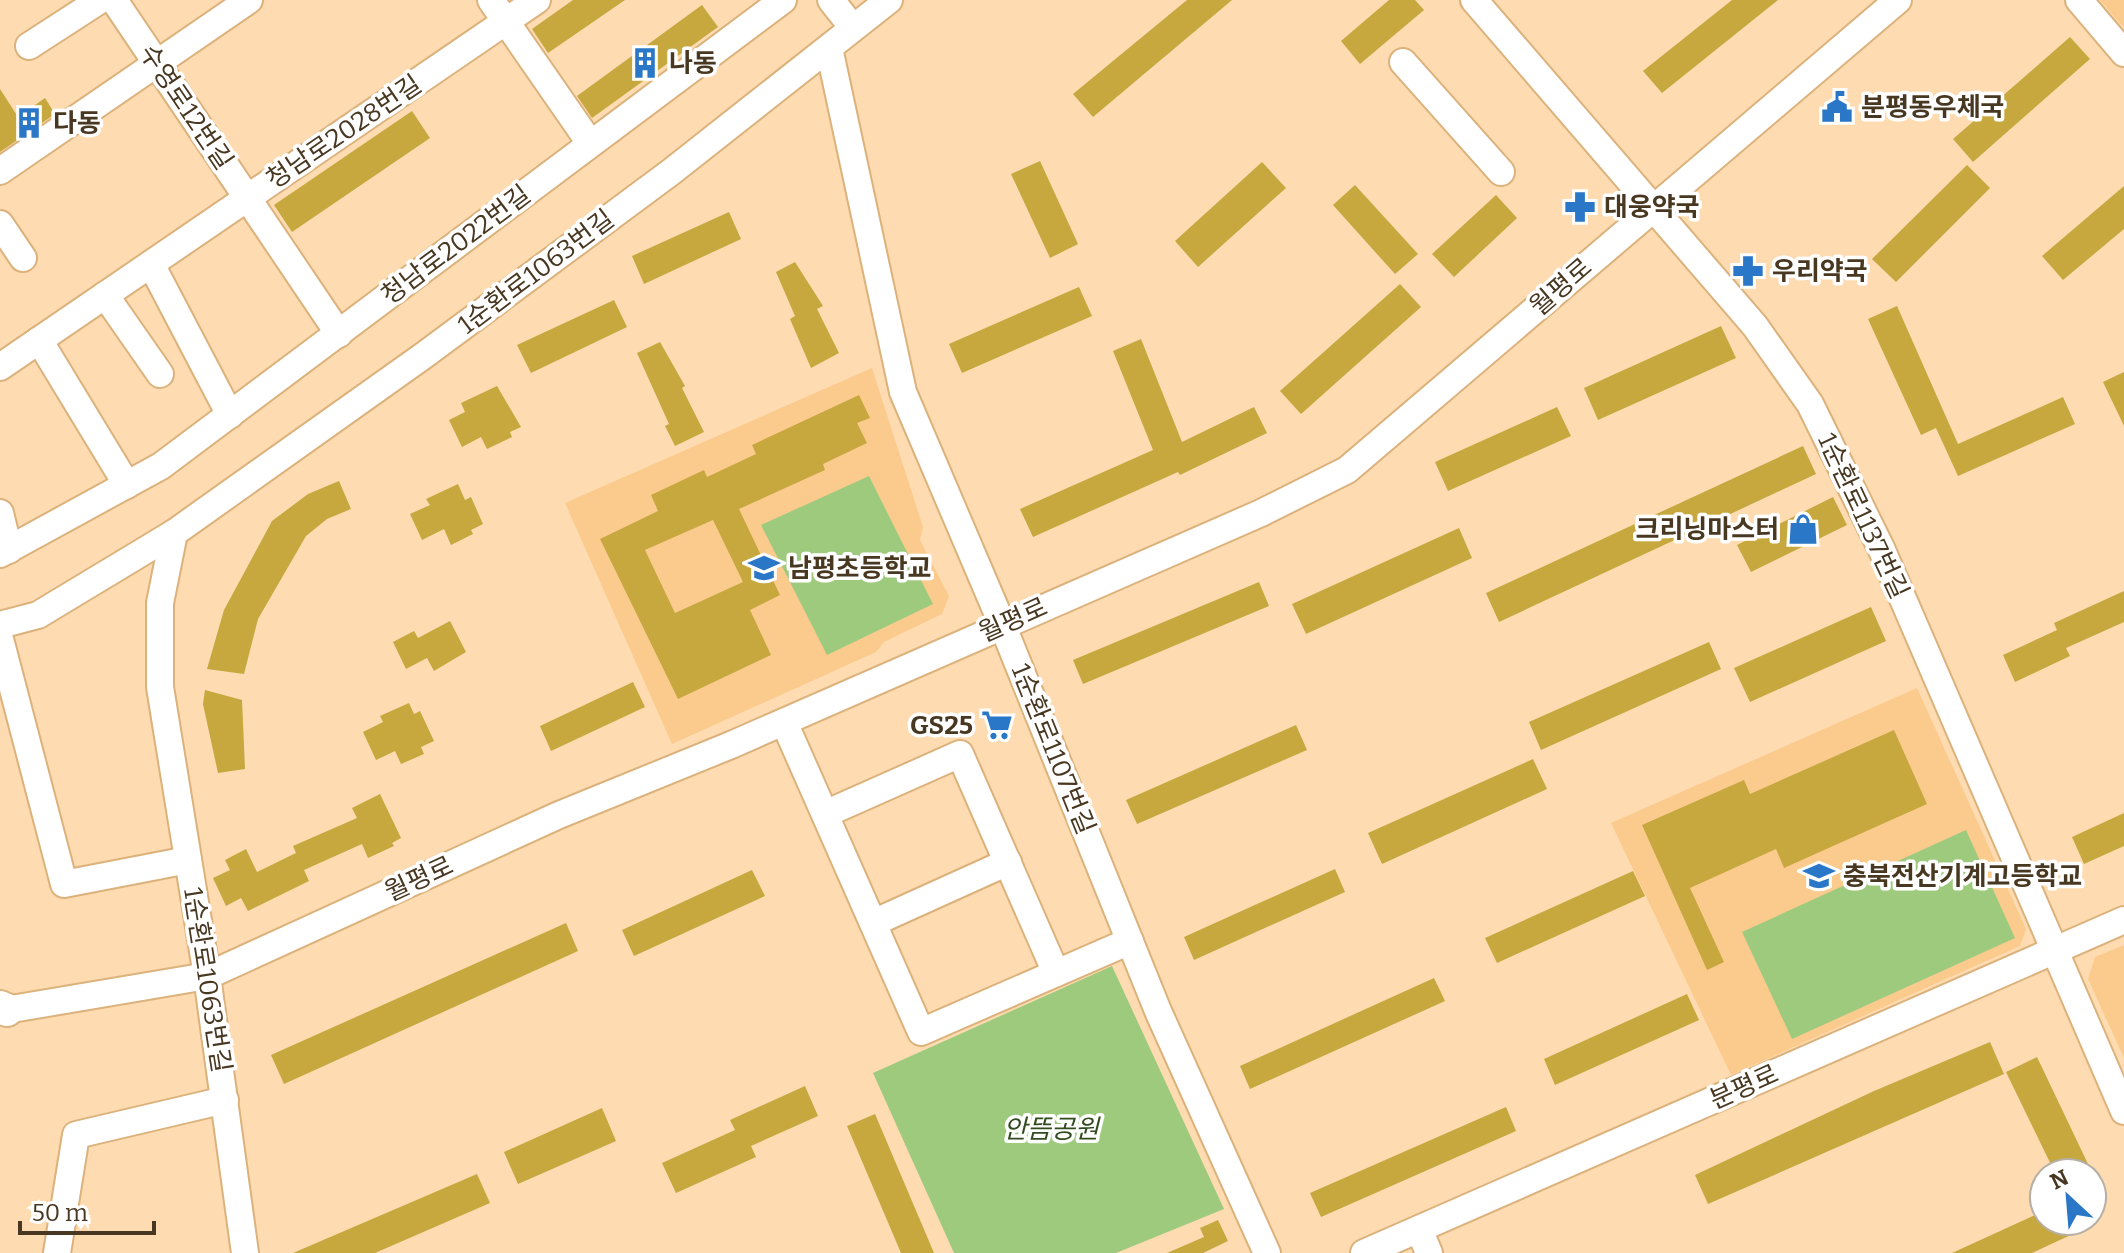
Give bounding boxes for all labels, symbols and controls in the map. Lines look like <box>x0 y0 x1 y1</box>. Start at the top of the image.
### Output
street label: 수영로12번길 <box>133 39 239 175</box>
building icon: 나동 <box>628 46 662 80</box>
place label: 나동 <box>669 48 717 79</box>
street label: 청남로2028번길 <box>261 69 427 195</box>
public building icon: 분평동우체국 <box>1820 90 1854 124</box>
place label: 분평동우체국 <box>1861 92 2005 123</box>
building icon: 다동 <box>12 106 46 140</box>
place label: 다동 <box>53 108 101 139</box>
street label: 청남로2022번길 <box>375 179 537 311</box>
pharmacy icon: 대웅약국 <box>1563 190 1597 224</box>
place label: 대웅약국 <box>1604 192 1700 223</box>
street label: 1순환로1063번길 <box>452 203 620 341</box>
street label: 월평로 <box>1524 252 1598 322</box>
pharmacy icon: 우리약국 <box>1731 254 1765 288</box>
place label: 우리약국 <box>1772 256 1868 287</box>
street label: 1순환로1137번길 <box>1811 428 1915 604</box>
shop icon: 크리닝마스터 <box>1786 512 1820 546</box>
place label: 크리닝마스터 <box>1635 514 1779 545</box>
school or university icon: 남평초등학교 <box>747 551 781 585</box>
place label: 남평초등학교 <box>788 553 932 584</box>
street label: 월평로 <box>974 591 1052 649</box>
street label: 1순환로1107번길 <box>1005 659 1101 839</box>
supermarket icon: GS25 <box>980 708 1014 742</box>
place label: GS25 <box>910 710 973 741</box>
street label: 월평로 <box>380 850 458 908</box>
school or university icon: 충북전산기계고등학교 <box>1802 859 1836 893</box>
place label: 충북전산기계고등학교 <box>1843 861 2082 892</box>
street label: 1순환로1063번길 <box>177 885 237 1075</box>
street label: 분평로 <box>1705 1058 1783 1116</box>
park label: 안뜸공원 <box>1003 1114 1101 1145</box>
north arrow <box>2028 1157 2108 1237</box>
text: N <box>2046 1164 2073 1195</box>
scale bar <box>20 1185 154 1235</box>
text: 50 m <box>32 1199 88 1227</box>

